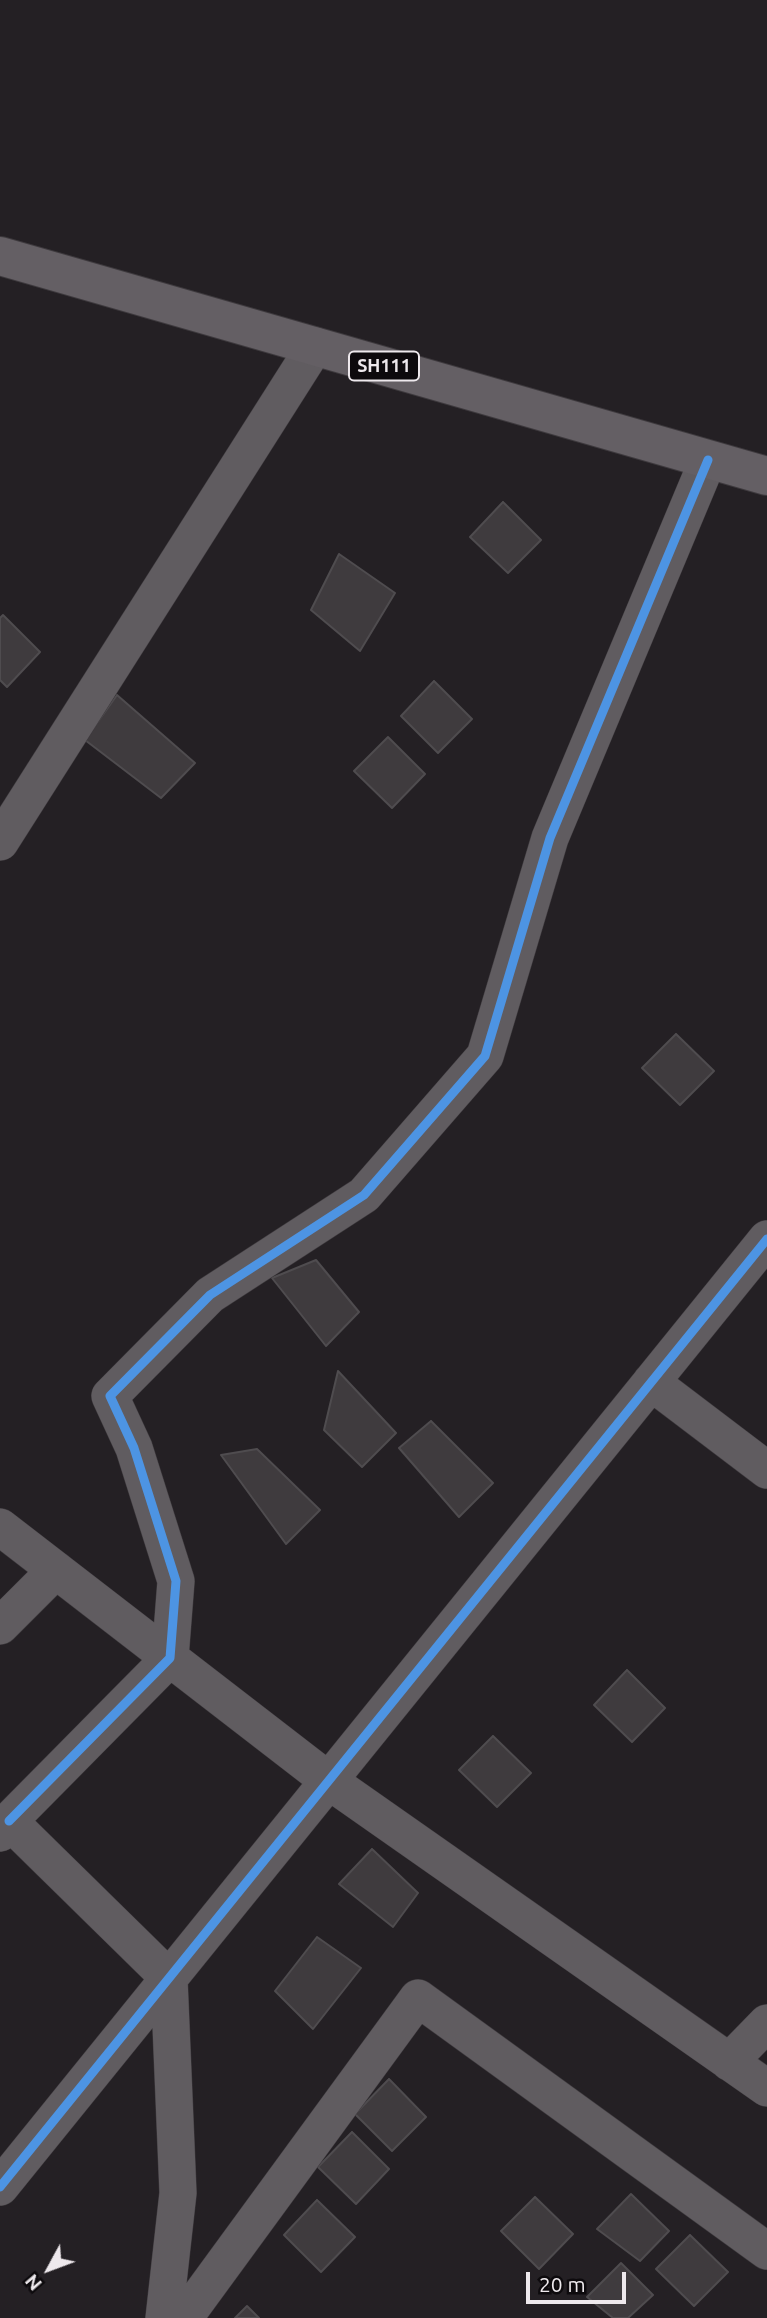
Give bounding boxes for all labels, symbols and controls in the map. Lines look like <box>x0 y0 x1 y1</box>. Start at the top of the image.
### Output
road number: SH111 <box>349 352 419 380</box>
north arrow <box>14 2234 84 2304</box>
scale bar <box>529 2258 629 2302</box>
text: N <box>20 2270 46 2295</box>
text: 20 m <box>539 2272 586 2296</box>

